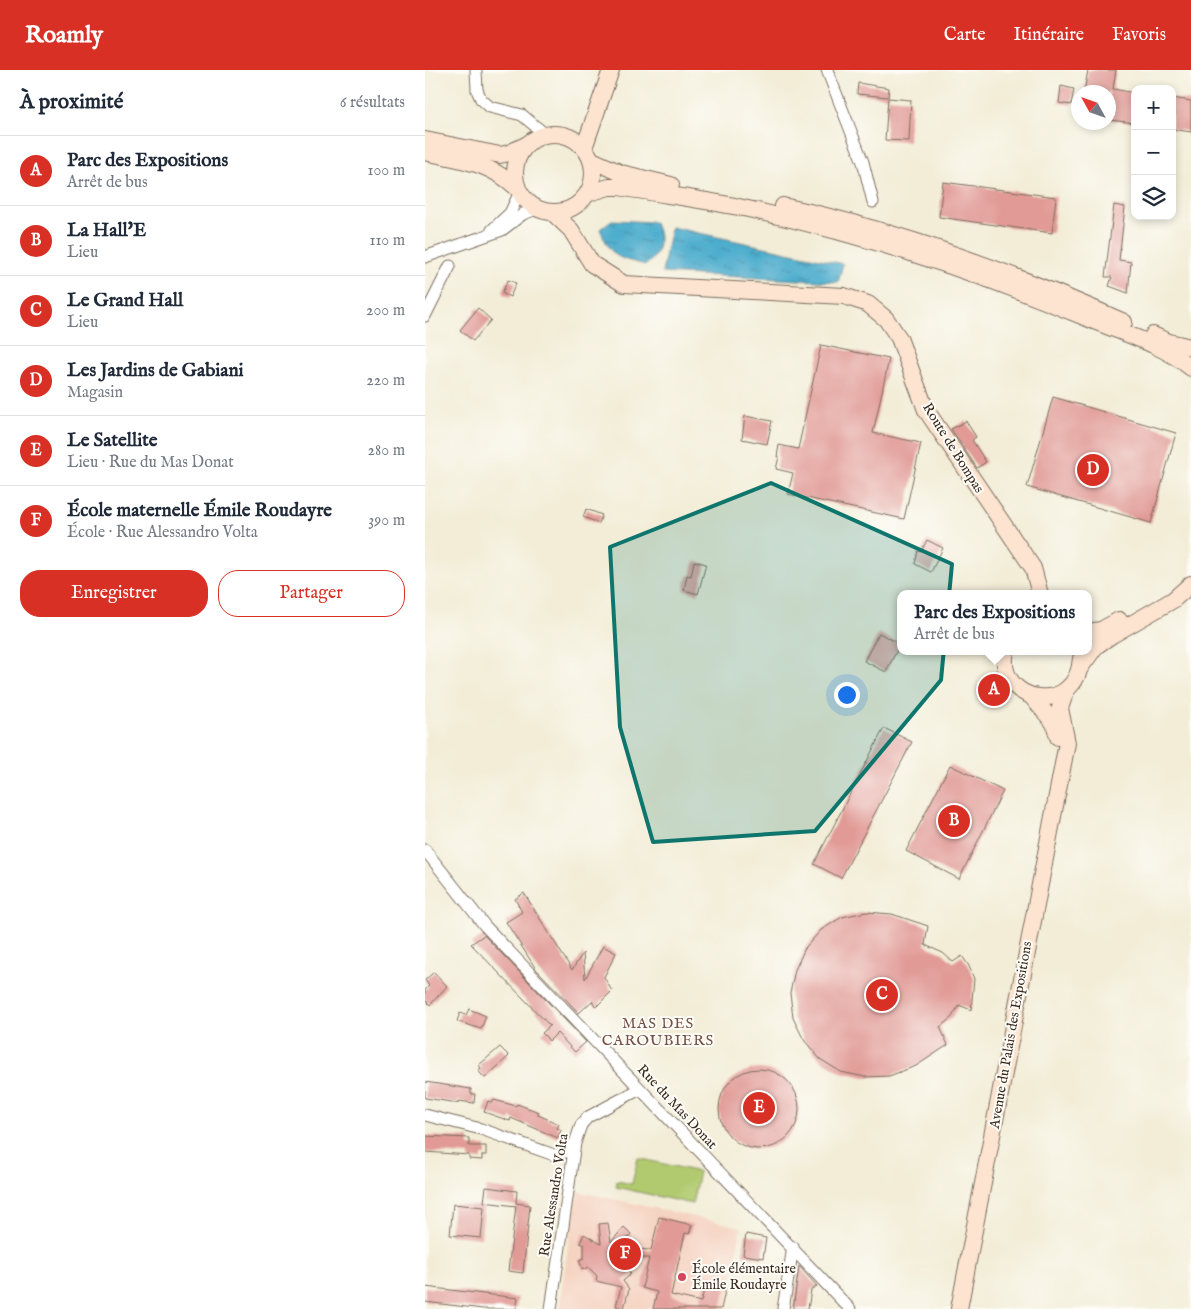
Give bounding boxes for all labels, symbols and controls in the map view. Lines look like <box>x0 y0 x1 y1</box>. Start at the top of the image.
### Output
text: Roamly <box>25 20 103 51</box>
text: Carte <box>944 24 986 47</box>
text: Itinéraire <box>1014 24 1084 47</box>
text: Favoris <box>1112 24 1166 47</box>
north arrow <box>1071 85 1116 130</box>
map controls <box>1131 85 1176 220</box>
button: + <box>1131 85 1176 130</box>
text: À proximité <box>20 89 123 116</box>
text: 6 résultats <box>340 93 405 113</box>
button: − <box>1131 130 1176 175</box>
text: Parc des Expositions <box>67 149 228 173</box>
text: A <box>31 161 41 181</box>
text: 100 m <box>368 161 405 181</box>
text: Arrêt de bus <box>67 173 148 193</box>
button: layers <box>1131 175 1176 220</box>
text: La Hall'E <box>67 219 146 243</box>
text: B <box>31 231 41 251</box>
text: 110 m <box>369 231 405 251</box>
text: Lieu <box>67 243 98 263</box>
text: Le Grand Hall <box>67 289 183 313</box>
text: C <box>30 301 42 321</box>
text: 200 m <box>366 301 405 321</box>
text: Lieu <box>67 313 98 333</box>
text: Les Jardins de Gabiani <box>67 359 244 383</box>
text: D <box>30 371 42 391</box>
text: 220 m <box>366 371 405 391</box>
text: Magasin <box>67 383 123 403</box>
street label: Route de Bompas <box>918 400 988 496</box>
text: Le Satellite <box>67 429 157 453</box>
text: E <box>30 441 42 461</box>
text: 280 m <box>368 441 405 461</box>
pin: D <box>1077 451 1109 489</box>
text: Lieu · Rue du Mas Donat <box>67 453 234 473</box>
text: École maternelle Émile Roudayre <box>67 499 332 523</box>
text: F <box>31 511 41 531</box>
text: 390 m <box>368 511 405 531</box>
text: École · Rue Alessandro Volta <box>67 523 258 543</box>
button: Enregistrer <box>20 570 208 617</box>
button: Partager <box>218 570 405 617</box>
popup <box>897 590 1092 655</box>
text: Parc des Expositions <box>914 601 1075 625</box>
text: Arrêt de bus <box>914 625 995 645</box>
pin: A <box>978 671 1010 709</box>
your location <box>834 682 860 708</box>
pin: B <box>938 802 970 840</box>
street label: Avenue du Palais des Expositions <box>985 940 1036 1131</box>
pin: C <box>866 976 898 1014</box>
district label: MAS DES CAROUBIERS <box>602 1014 714 1050</box>
street label: Rue du Mas Donat <box>633 1061 721 1153</box>
pin: E <box>743 1089 775 1127</box>
street label: Rue Alessandro Volta <box>535 1131 573 1258</box>
pin: F <box>609 1235 641 1273</box>
place label: École élémentaire Émile Roudayre <box>692 1259 796 1294</box>
marker: École élémentaire Émile Roudayre <box>676 1271 688 1283</box>

